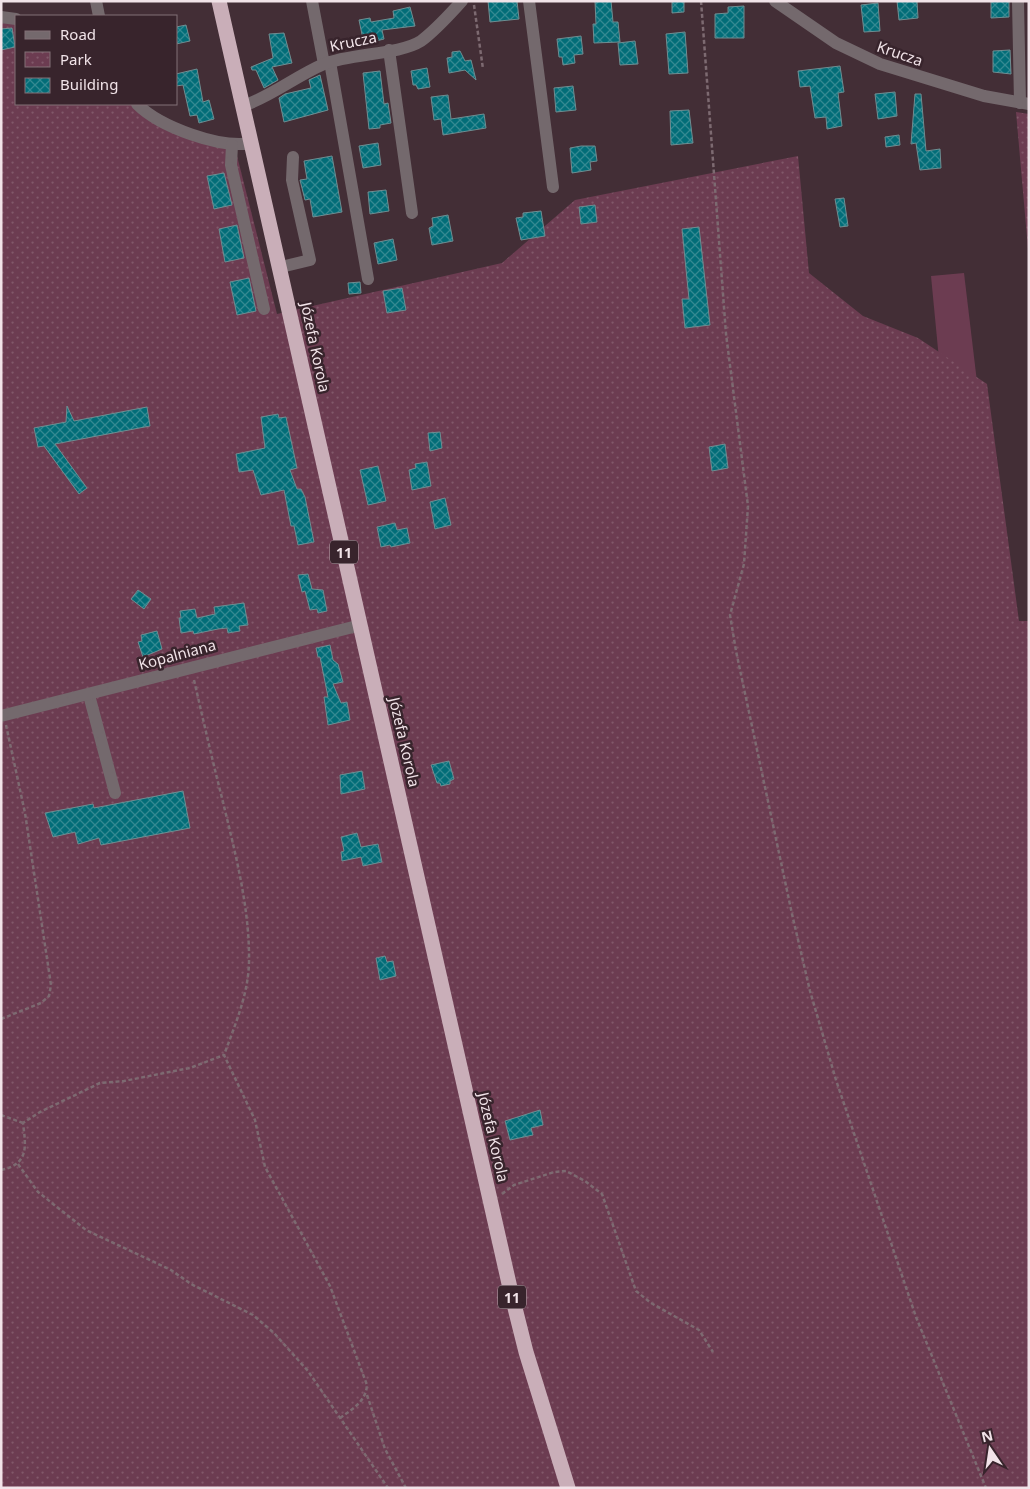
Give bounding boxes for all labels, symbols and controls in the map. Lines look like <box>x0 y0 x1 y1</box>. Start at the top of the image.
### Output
legend <box>15 15 178 105</box>
text: Road <box>60 24 96 44</box>
street label: Krucza <box>328 26 378 56</box>
street label: Krucza <box>874 36 926 70</box>
text: Park <box>60 49 92 69</box>
text: Building <box>60 74 118 94</box>
street label: Józefa Korola <box>296 298 335 394</box>
road number: 11 <box>330 540 358 564</box>
street label: Kopalniana <box>136 634 218 674</box>
street label: Józefa Korola <box>385 693 425 789</box>
street label: Józefa Korola <box>474 1088 514 1184</box>
road number: 11 <box>498 1285 526 1308</box>
north arrow <box>965 1424 1015 1474</box>
text: N <box>979 1425 995 1446</box>

